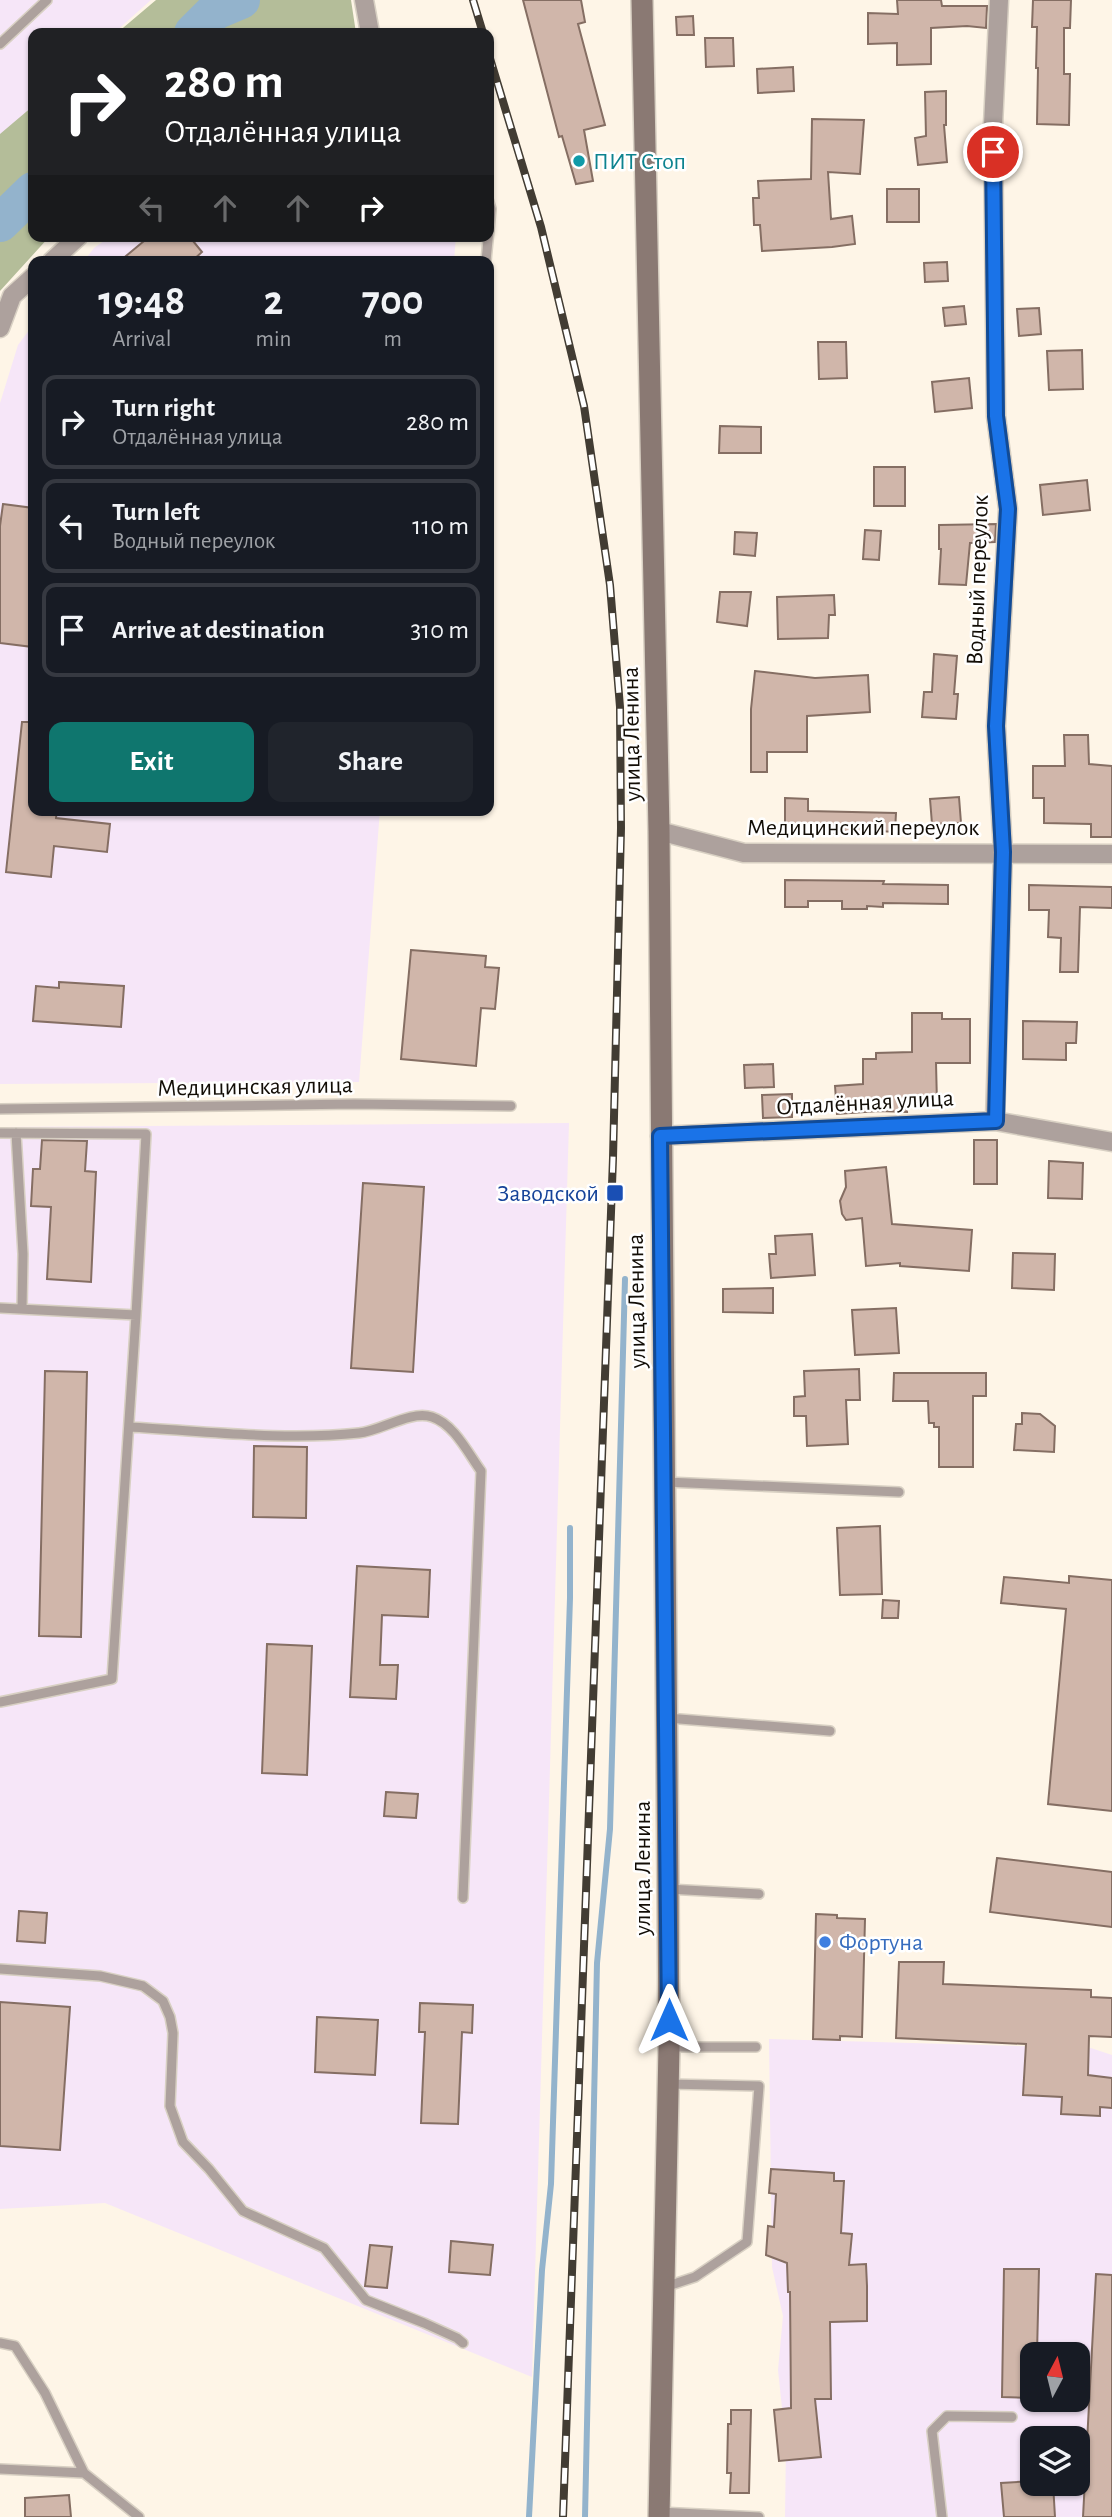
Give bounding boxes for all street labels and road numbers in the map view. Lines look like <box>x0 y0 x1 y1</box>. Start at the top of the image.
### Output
street label: Водный переулок <box>963 494 993 666</box>
street label: улица Ленина <box>619 666 645 803</box>
street label: Медицинский переулок <box>747 816 979 840</box>
street label: Медицинская улица <box>157 1073 353 1101</box>
street label: Отдалённая улица <box>776 1086 955 1120</box>
street label: улица Ленина <box>624 1233 650 1370</box>
street label: улица Ленина <box>631 1801 655 1936</box>

